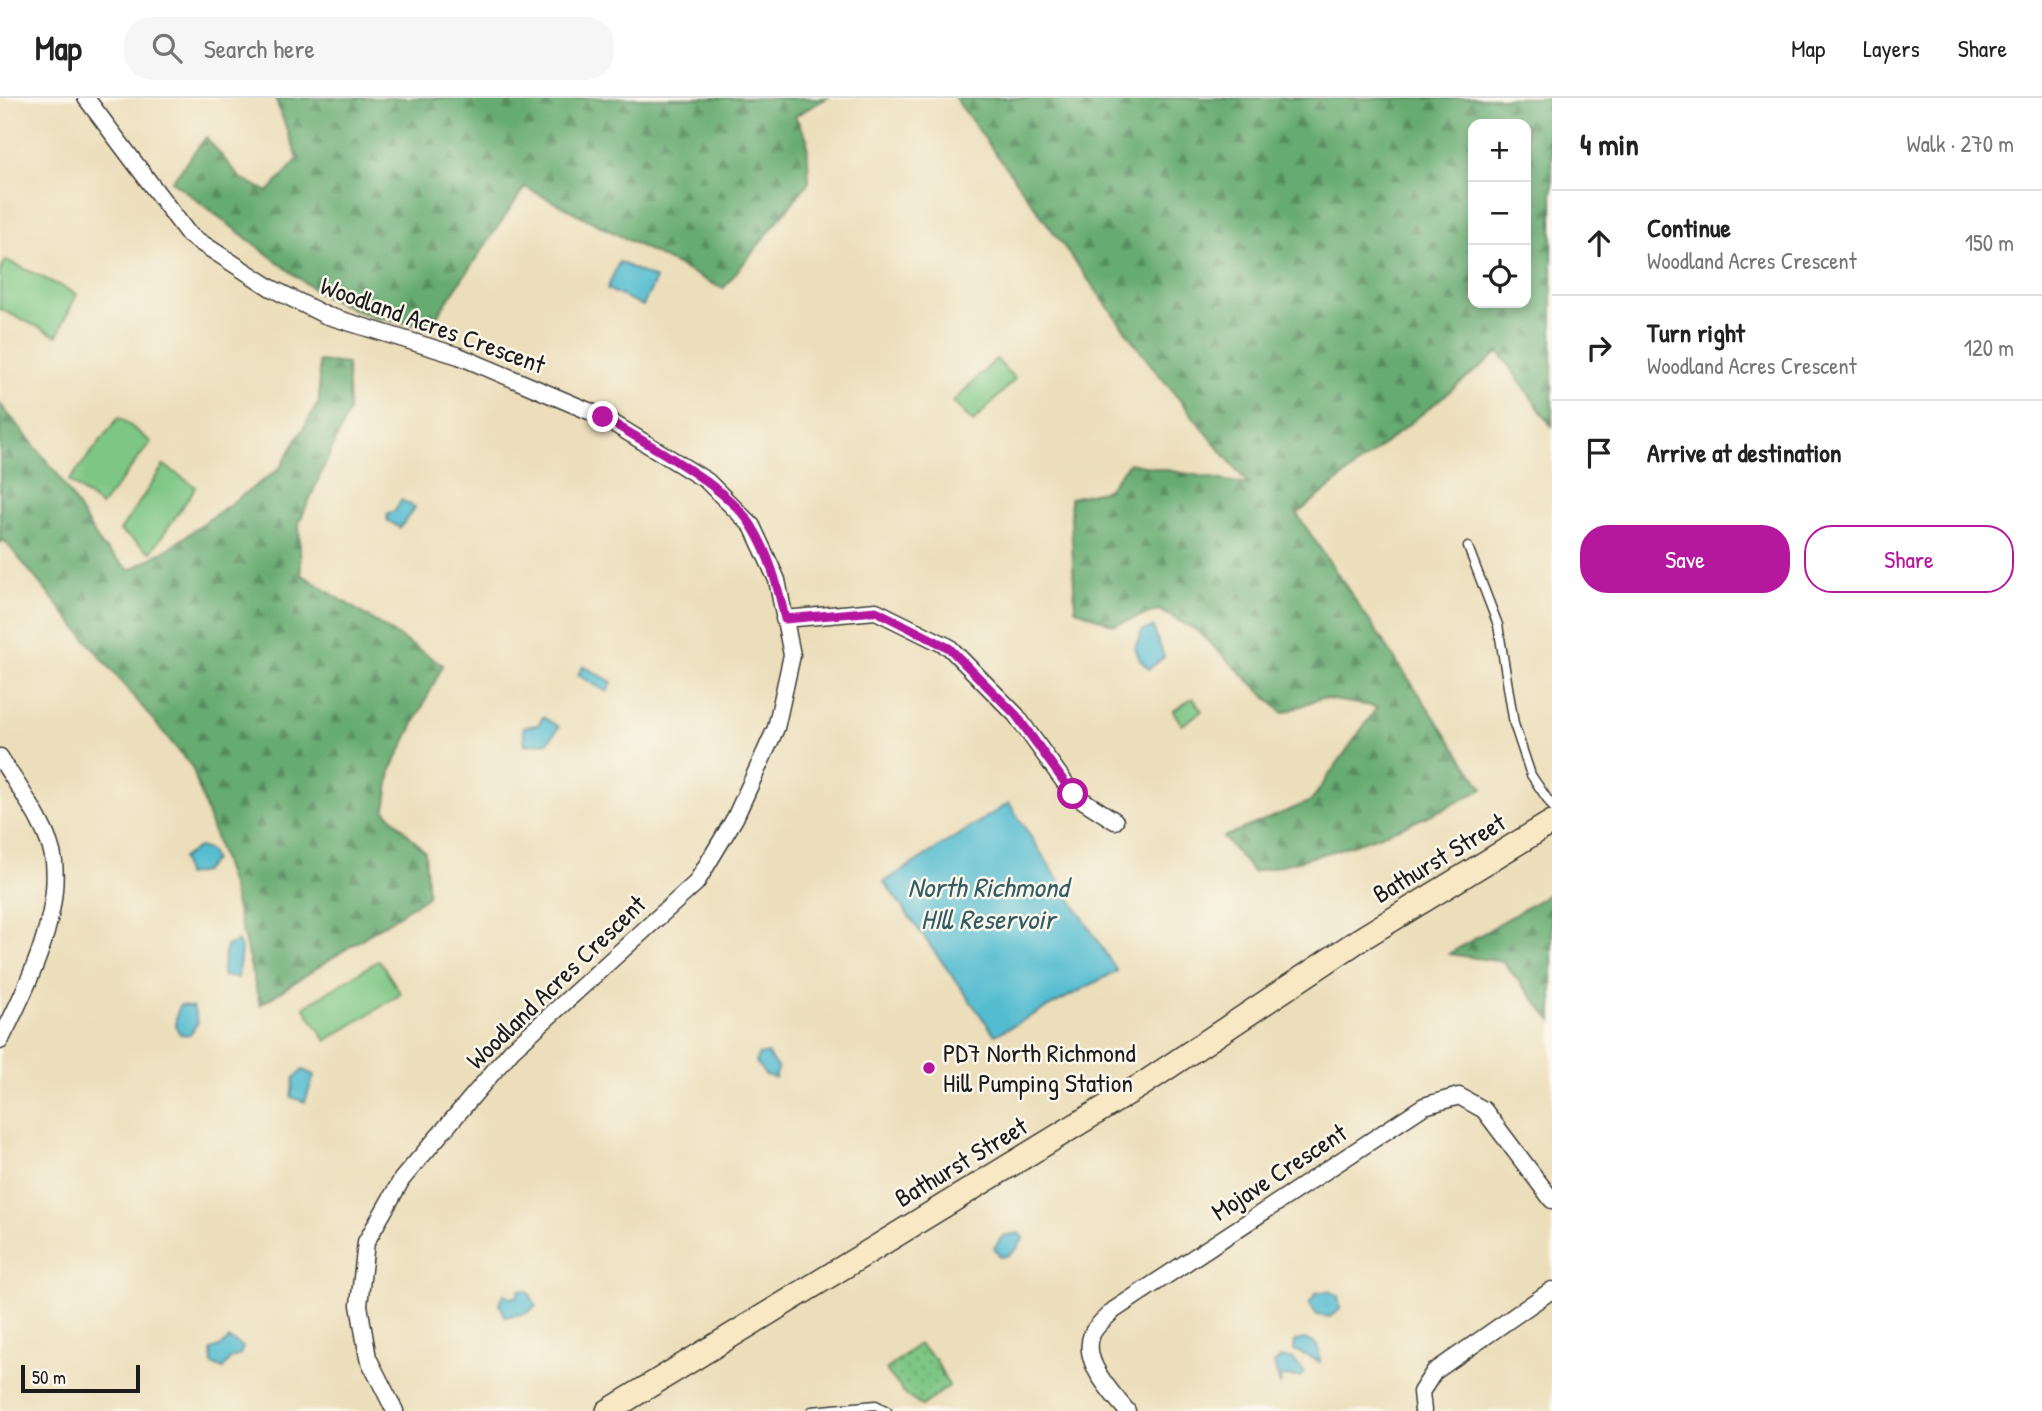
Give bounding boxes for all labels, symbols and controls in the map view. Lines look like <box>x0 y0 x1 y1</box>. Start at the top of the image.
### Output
search box <box>124 17 614 80</box>
text: Map <box>35 26 82 70</box>
icon: search <box>148 29 186 67</box>
text: Search here <box>204 31 315 66</box>
text: Map <box>1791 32 1825 64</box>
text: Layers <box>1863 32 1920 64</box>
text: Share <box>1958 32 2007 64</box>
map controls <box>1468 119 1531 308</box>
button: + <box>1468 119 1531 182</box>
text: 4 min <box>1580 124 1639 164</box>
text: Walk · 270 m <box>1907 128 2014 159</box>
button: − <box>1468 182 1531 245</box>
text: Continue <box>1647 210 1731 245</box>
icon: ahead <box>1580 224 1618 262</box>
text: 150 m <box>1965 227 2014 258</box>
button: locate <box>1468 245 1531 308</box>
text: Woodland Acres Crescent <box>1647 245 1857 276</box>
street label: Woodland Acres Crescent <box>316 268 551 382</box>
text: Turn right <box>1647 315 1745 350</box>
icon: right <box>1580 329 1618 367</box>
text: 120 m <box>1964 332 2014 363</box>
text: Woodland Acres Crescent <box>1647 350 1857 381</box>
route end <box>587 401 618 432</box>
icon: arrive <box>1580 434 1618 472</box>
text: Arrive at destination <box>1647 435 1842 470</box>
button: Save <box>1580 525 1790 593</box>
button: Share <box>1804 525 2014 593</box>
route start <box>1057 778 1088 809</box>
street label: Bathurst Street <box>1366 804 1513 911</box>
water label: North Richmond HIll Reservoir <box>908 868 1072 938</box>
street label: Woodland Acres Crescent <box>458 886 654 1077</box>
place label: PD7 North Richmond Hill Pumping Station <box>943 1035 1136 1100</box>
marker: PD7 North Richmond Hill Pumping Station <box>921 1060 937 1076</box>
street label: Bathurst Street <box>888 1108 1035 1215</box>
street label: Mojave Crescent <box>1204 1114 1354 1228</box>
scale bar <box>21 1362 140 1394</box>
text: 50 m <box>32 1364 66 1390</box>

